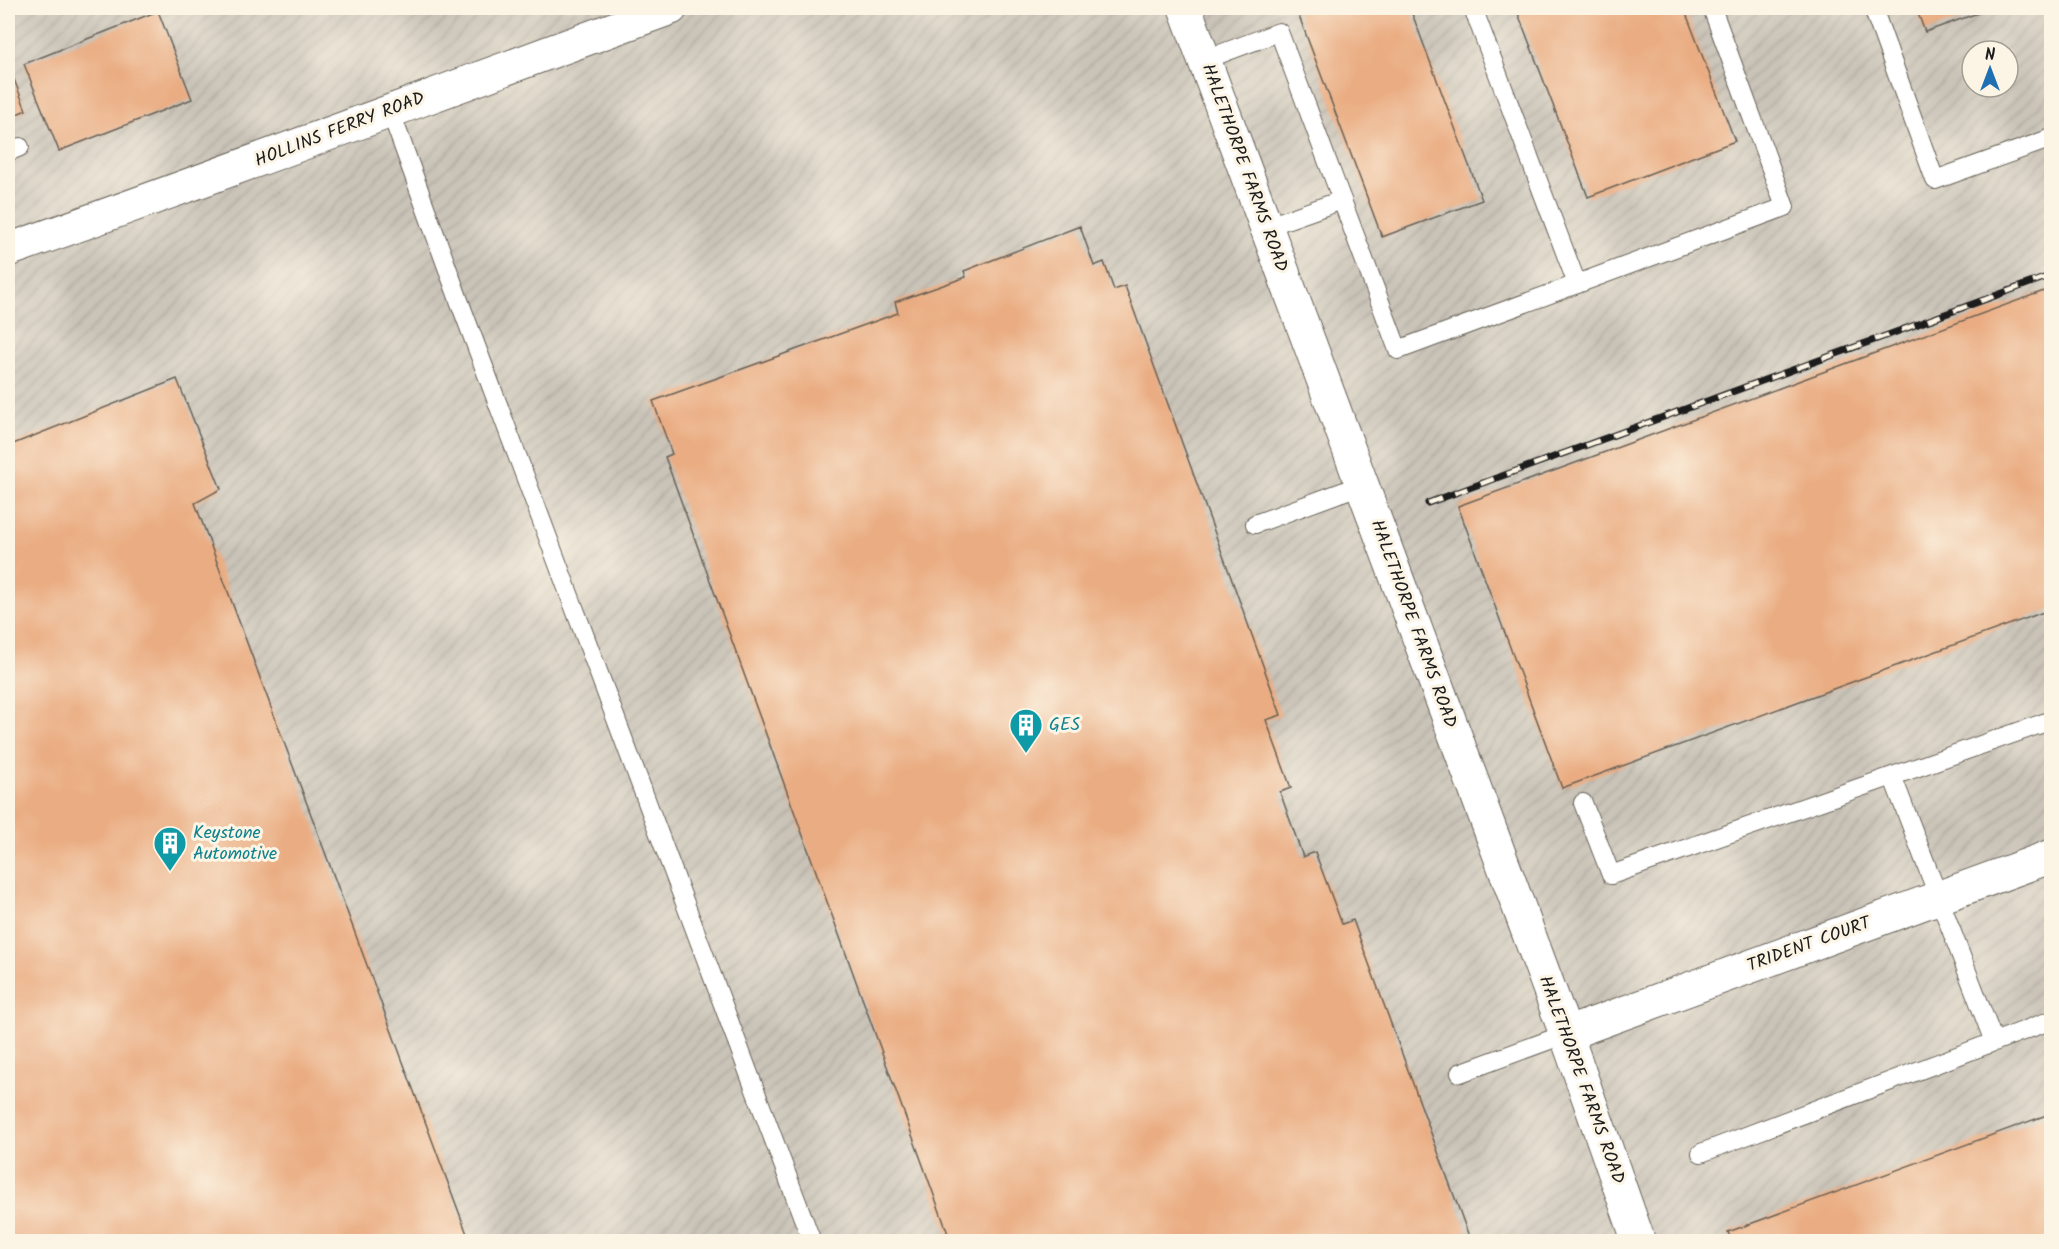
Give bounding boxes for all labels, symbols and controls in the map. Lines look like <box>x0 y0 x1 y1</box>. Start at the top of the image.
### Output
north arrow <box>1960 39 2020 99</box>
text: N <box>1985 43 1995 68</box>
street label: HALETHORPE FARMS ROAD <box>1193 60 1295 277</box>
street label: HOLLINS FERRY ROAD <box>251 84 430 176</box>
street label: HALETHORPE FARMS ROAD <box>1362 516 1464 733</box>
building icon: GES <box>1008 707 1044 754</box>
place label: GES <box>1049 711 1081 740</box>
place label: Keystone Automotive <box>193 819 277 869</box>
building icon: Keystone Automotive <box>152 825 188 872</box>
street label: TRIDENT COURT <box>1743 909 1876 981</box>
street label: HALETHORPE FARMS ROAD <box>1530 972 1632 1189</box>

